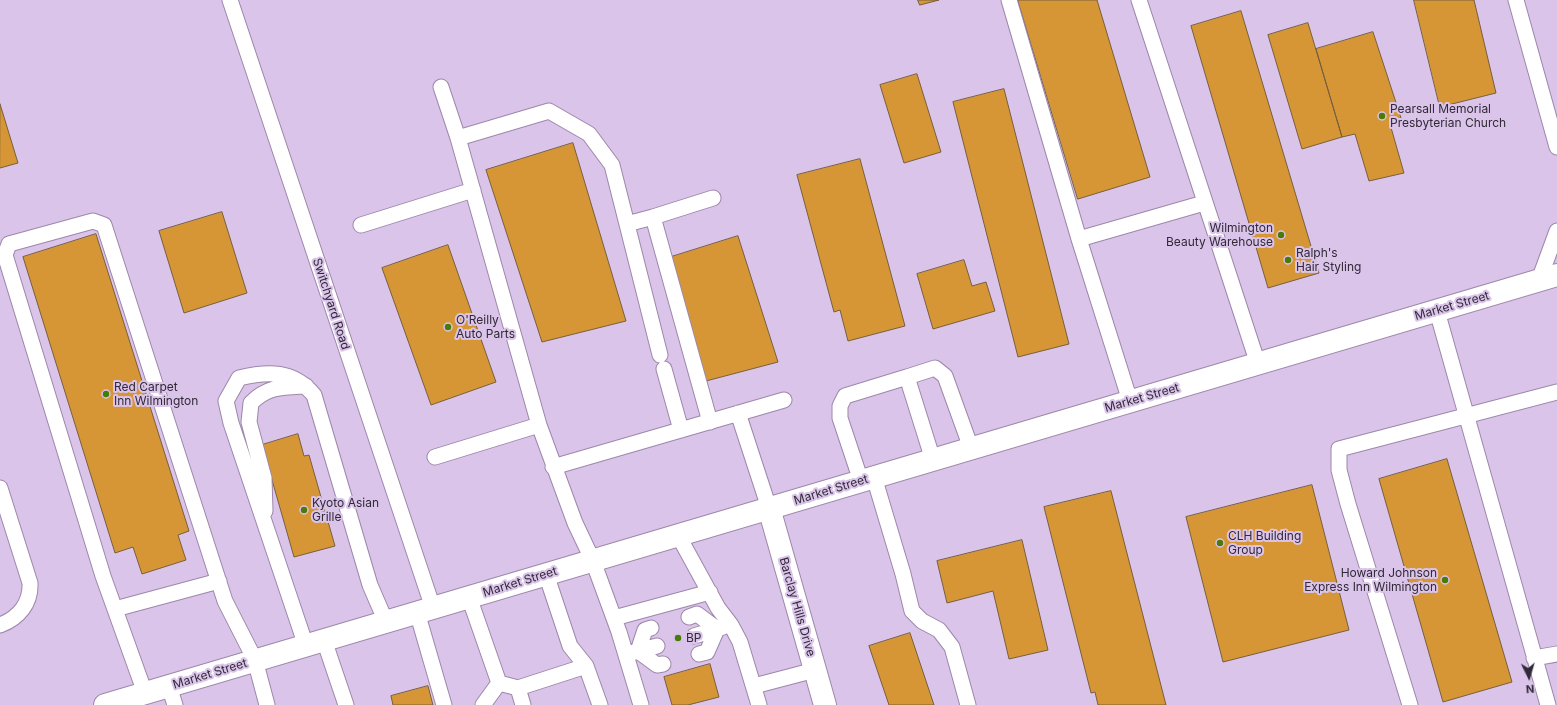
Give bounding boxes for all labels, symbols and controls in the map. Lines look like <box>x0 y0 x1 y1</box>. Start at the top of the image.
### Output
place label: Pearsall Memorial Presbyterian Church <box>1390 102 1506 130</box>
marker: Pearsall Memorial Presbyterian Church <box>1377 111 1387 121</box>
place label: Wilmington Beauty Warehouse <box>1166 221 1273 249</box>
marker: Wilmington Beauty Warehouse <box>1276 230 1286 240</box>
place label: Ralph's Hair Styling <box>1296 246 1361 274</box>
marker: Ralph's Hair Styling <box>1283 255 1293 265</box>
street label: Switchyard Road <box>309 256 353 352</box>
street label: Market Street <box>1413 289 1491 323</box>
place label: O'Reilly Auto Parts <box>456 313 515 341</box>
marker: O'Reilly Auto Parts <box>443 322 453 332</box>
place label: Red Carpet Inn Wilmington <box>114 380 198 408</box>
street label: Market Street <box>1103 381 1181 415</box>
marker: Red Carpet Inn Wilmington <box>101 389 111 399</box>
street label: Market Street <box>792 472 870 508</box>
place label: Kyoto Asian Grille <box>312 496 379 524</box>
marker: Kyoto Asian Grille <box>299 505 309 515</box>
place label: CLH Building Group <box>1228 529 1301 557</box>
marker: CLH Building Group <box>1215 538 1225 548</box>
street label: Barclay Hills Drive <box>776 556 818 658</box>
street label: Market Street <box>481 564 559 600</box>
place label: Howard Johnson Express Inn Wilmington <box>1304 566 1437 594</box>
marker: Howard Johnson Express Inn Wilmington <box>1440 575 1450 585</box>
place label: BP <box>686 631 702 645</box>
marker: BP <box>673 633 683 643</box>
street label: Market Street <box>171 656 249 692</box>
north arrow <box>1509 657 1549 697</box>
text: N <box>1525 682 1535 696</box>

